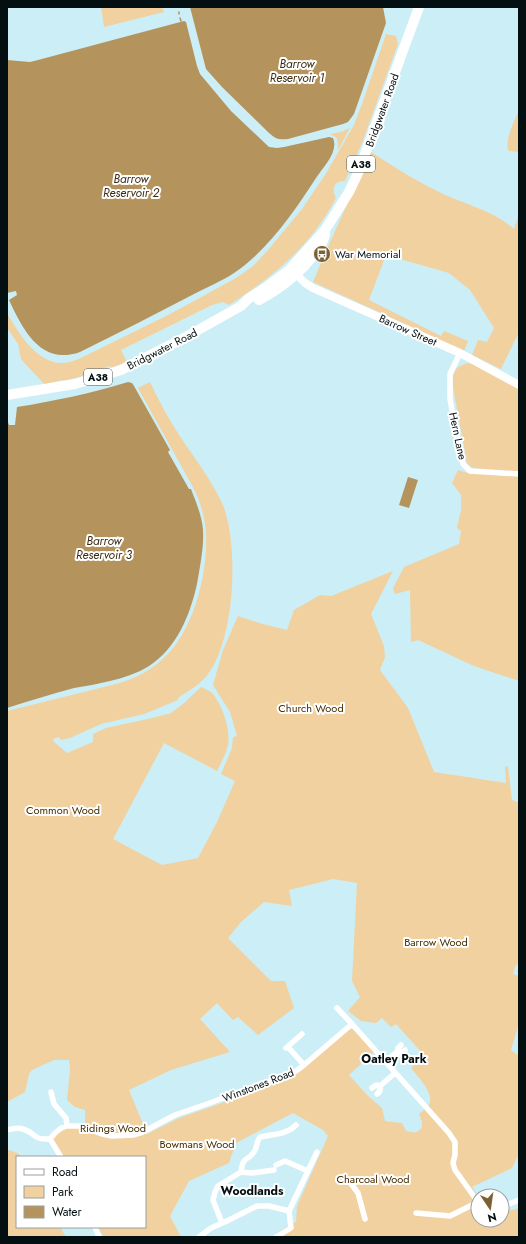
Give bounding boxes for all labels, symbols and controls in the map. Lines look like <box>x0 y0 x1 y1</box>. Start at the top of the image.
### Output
water label: Barrow Reservoir 1 <box>270 55 324 87</box>
street label: Bridgwater Road <box>361 71 403 149</box>
road number: A38 <box>347 156 375 172</box>
water label: Barrow Reservoir 2 <box>103 170 159 202</box>
bus stop icon: War Memorial <box>312 244 332 264</box>
place label: War Memorial <box>335 246 401 262</box>
street label: Barrow Street <box>377 310 440 350</box>
street label: Bridgwater Road <box>124 324 200 374</box>
road number: A38 <box>84 369 112 385</box>
street label: Hern Lane <box>445 411 471 461</box>
water label: Barrow Reservoir 3 <box>76 532 133 564</box>
park label: Church Wood <box>278 700 344 716</box>
park label: Common Wood <box>26 802 100 818</box>
park label: Barrow Wood <box>404 934 468 950</box>
district label: Oatley Park <box>361 1050 427 1068</box>
street label: Winstones Road <box>220 1064 296 1106</box>
park label: Ridings Wood <box>80 1120 146 1136</box>
park label: Bowmans Wood <box>159 1136 235 1152</box>
legend <box>16 1156 146 1228</box>
text: Road <box>52 1163 78 1181</box>
park label: Charcoal Wood <box>337 1171 409 1187</box>
district label: Woodlands <box>221 1182 284 1200</box>
text: Park <box>52 1183 74 1201</box>
north arrow <box>470 1188 510 1228</box>
text: Water <box>52 1203 83 1221</box>
text: N <box>486 1209 498 1227</box>

